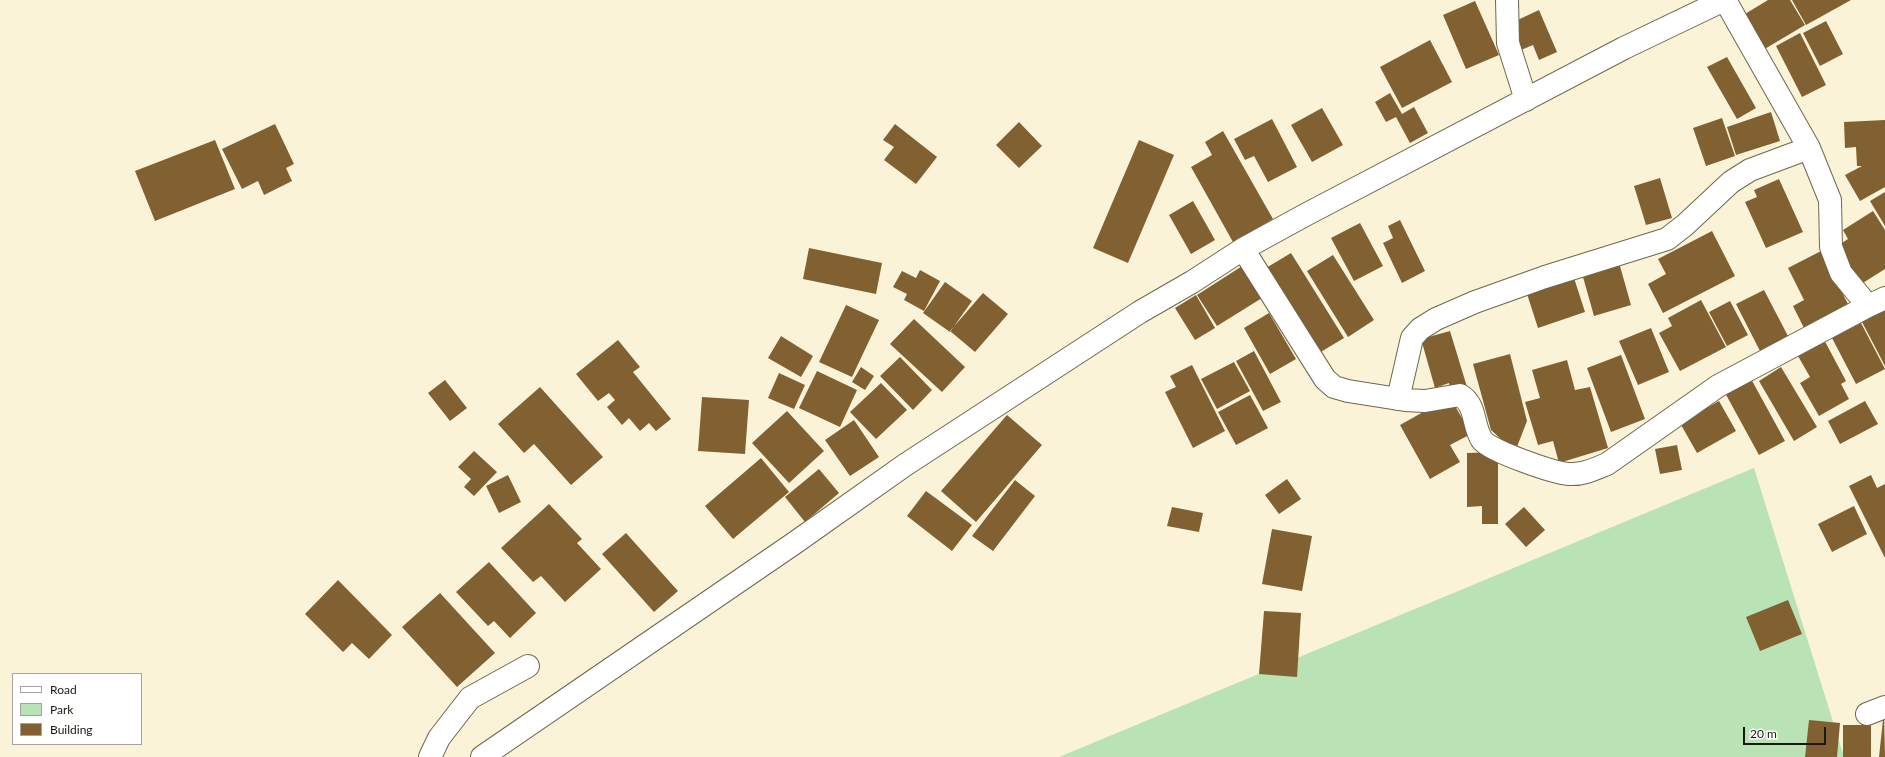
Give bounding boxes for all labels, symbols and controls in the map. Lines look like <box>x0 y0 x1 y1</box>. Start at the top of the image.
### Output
legend <box>12 673 142 745</box>
text: Road <box>50 682 77 697</box>
text: Park <box>50 702 73 717</box>
scale bar <box>1745 719 1828 745</box>
text: Building <box>50 722 93 737</box>
text: 20 m <box>1750 726 1777 741</box>

